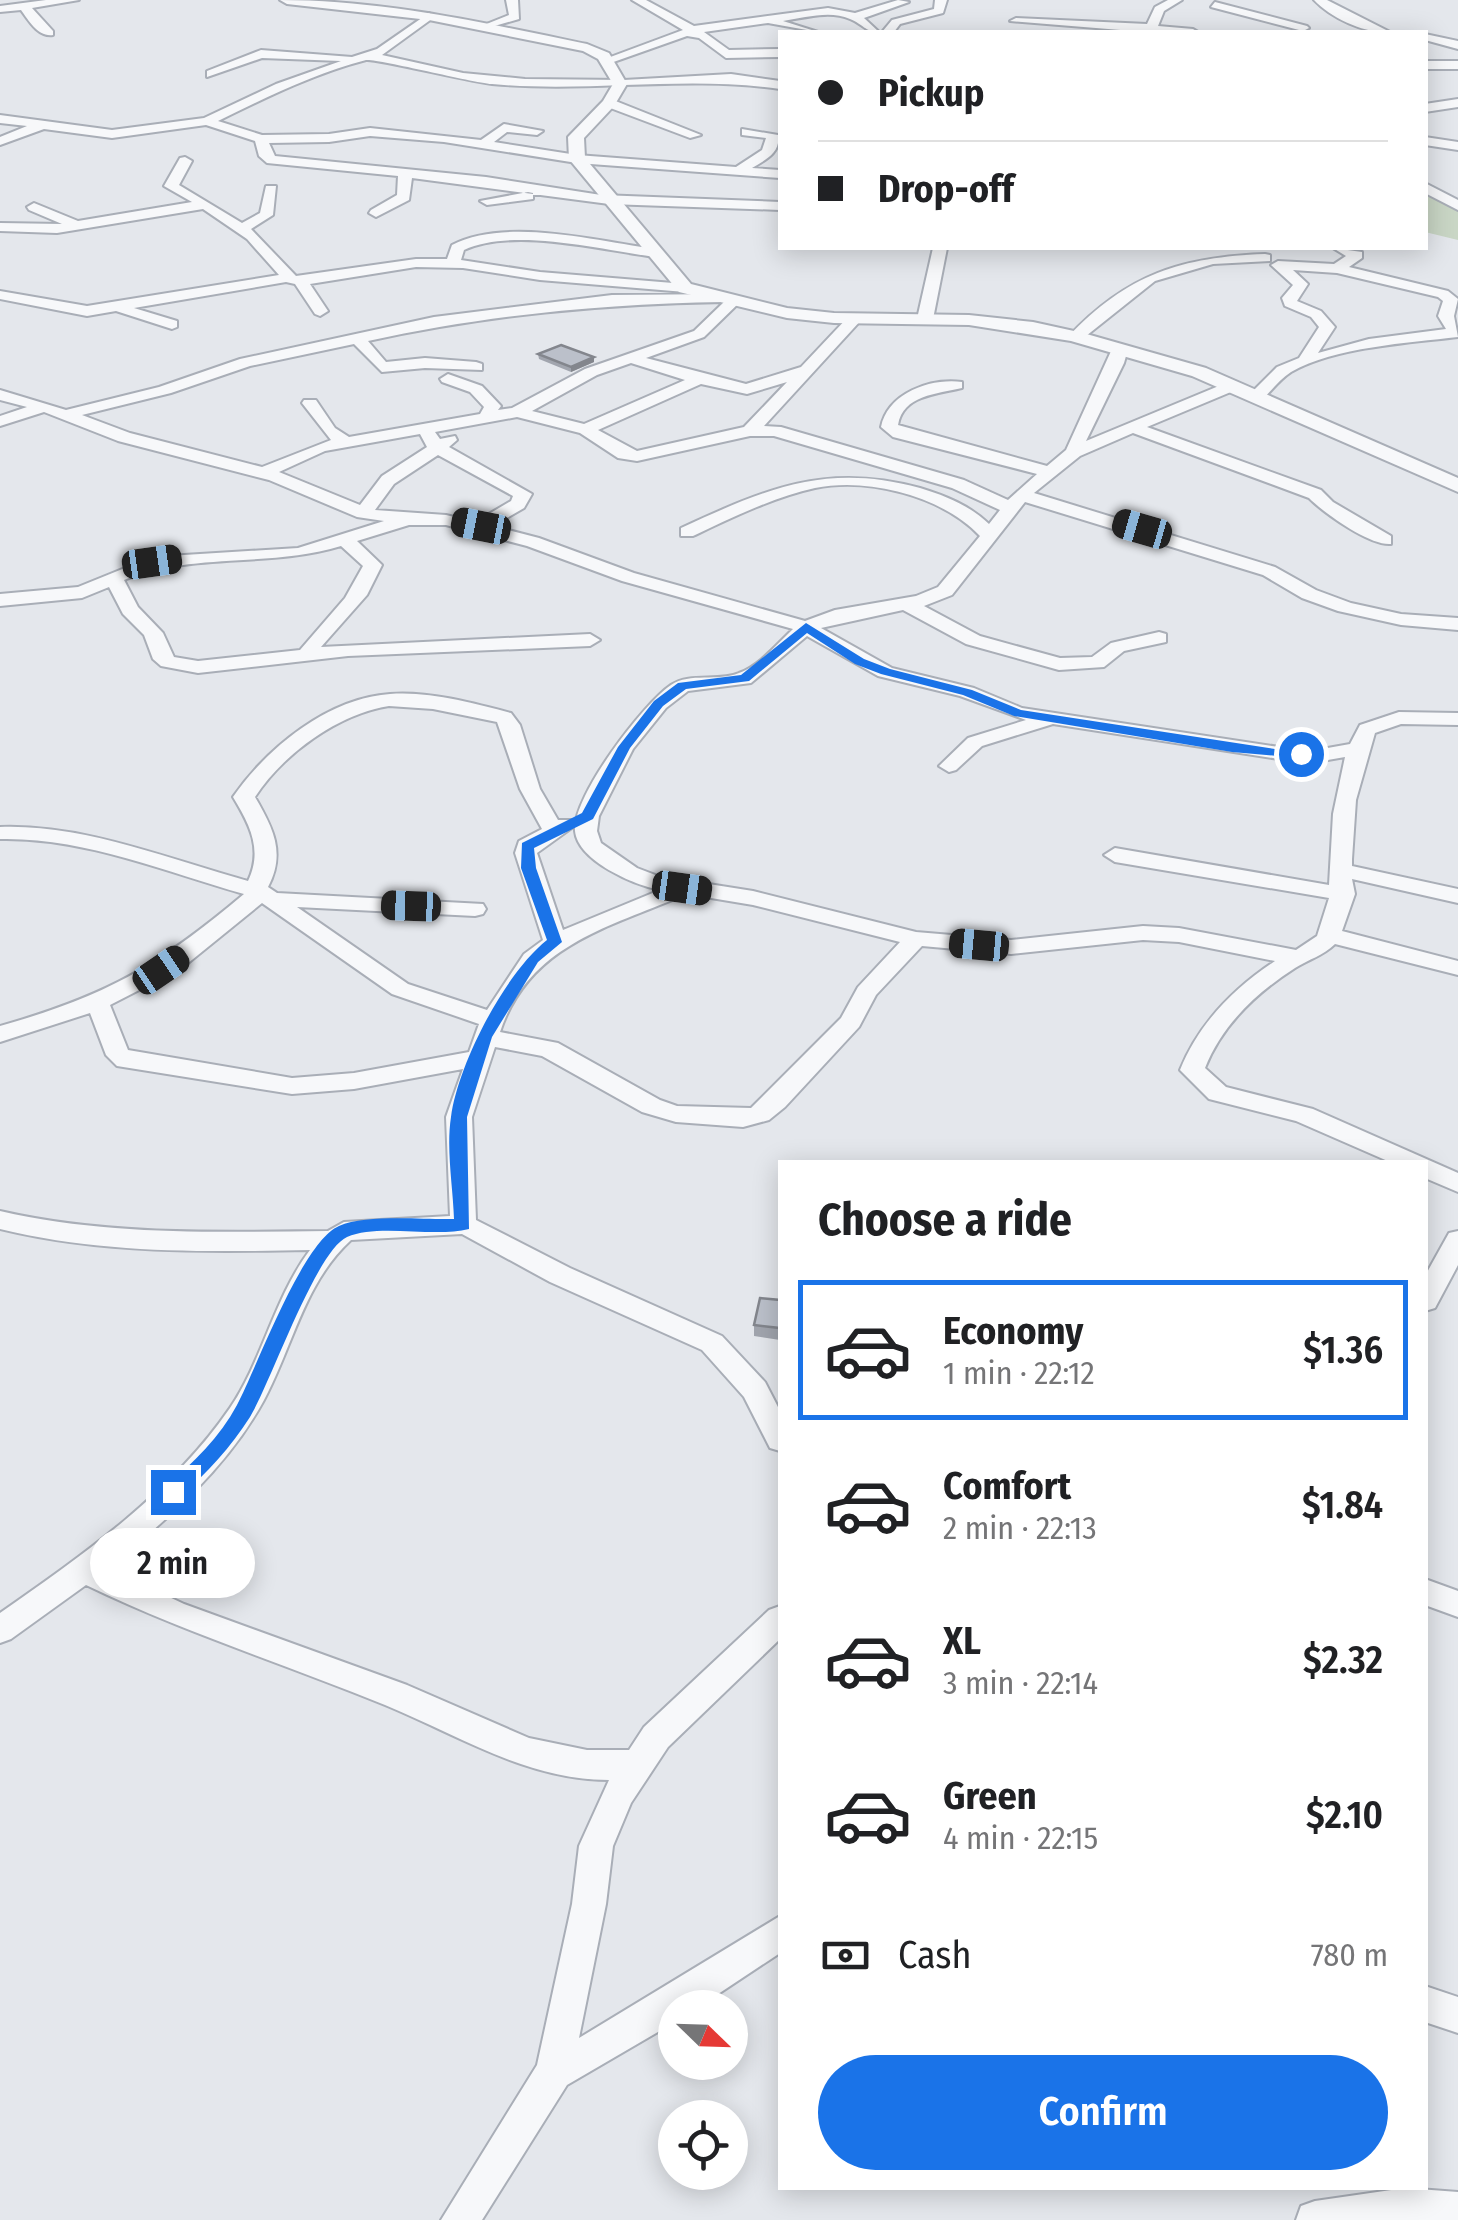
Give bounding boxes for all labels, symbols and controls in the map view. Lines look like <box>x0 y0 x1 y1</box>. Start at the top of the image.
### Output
text: Pickup <box>878 70 984 116</box>
text: Drop-off <box>878 166 1014 212</box>
car <box>449 506 513 546</box>
car <box>1109 506 1175 552</box>
car <box>120 543 184 581</box>
route start <box>1279 732 1324 777</box>
car <box>650 869 714 907</box>
car <box>380 890 442 922</box>
car <box>948 927 1010 963</box>
car <box>128 941 194 999</box>
text: Choose a ride <box>818 1193 1072 1247</box>
icon: car <box>823 1305 913 1395</box>
text: Economy <box>943 1308 1083 1354</box>
text: $1.36 <box>1303 1327 1383 1373</box>
text: 1 min · 22:12 <box>943 1354 1095 1392</box>
icon: car <box>823 1460 913 1550</box>
text: Comfort <box>943 1463 1071 1509</box>
route end <box>151 1470 196 1515</box>
text: $1.84 <box>1302 1482 1383 1528</box>
text: 2 min · 22:13 <box>943 1509 1097 1547</box>
callout: 2 min <box>90 1527 256 1597</box>
text: 2 min <box>137 1544 208 1582</box>
icon: car <box>823 1615 913 1705</box>
text: XL <box>943 1618 981 1664</box>
text: $2.32 <box>1303 1637 1383 1683</box>
text: 3 min · 22:14 <box>943 1664 1098 1702</box>
icon: car <box>823 1770 913 1860</box>
text: Green <box>943 1773 1037 1819</box>
text: $2.10 <box>1306 1792 1383 1838</box>
text: 4 min · 22:15 <box>943 1819 1098 1857</box>
icon: cash <box>818 1928 873 1983</box>
text: Cash <box>898 1932 972 1978</box>
text: 780 m <box>1311 1936 1388 1974</box>
north arrow <box>658 1990 748 2080</box>
map controls <box>658 1990 748 2190</box>
button: Confirm <box>818 2055 1388 2170</box>
button: locate <box>658 2100 748 2190</box>

